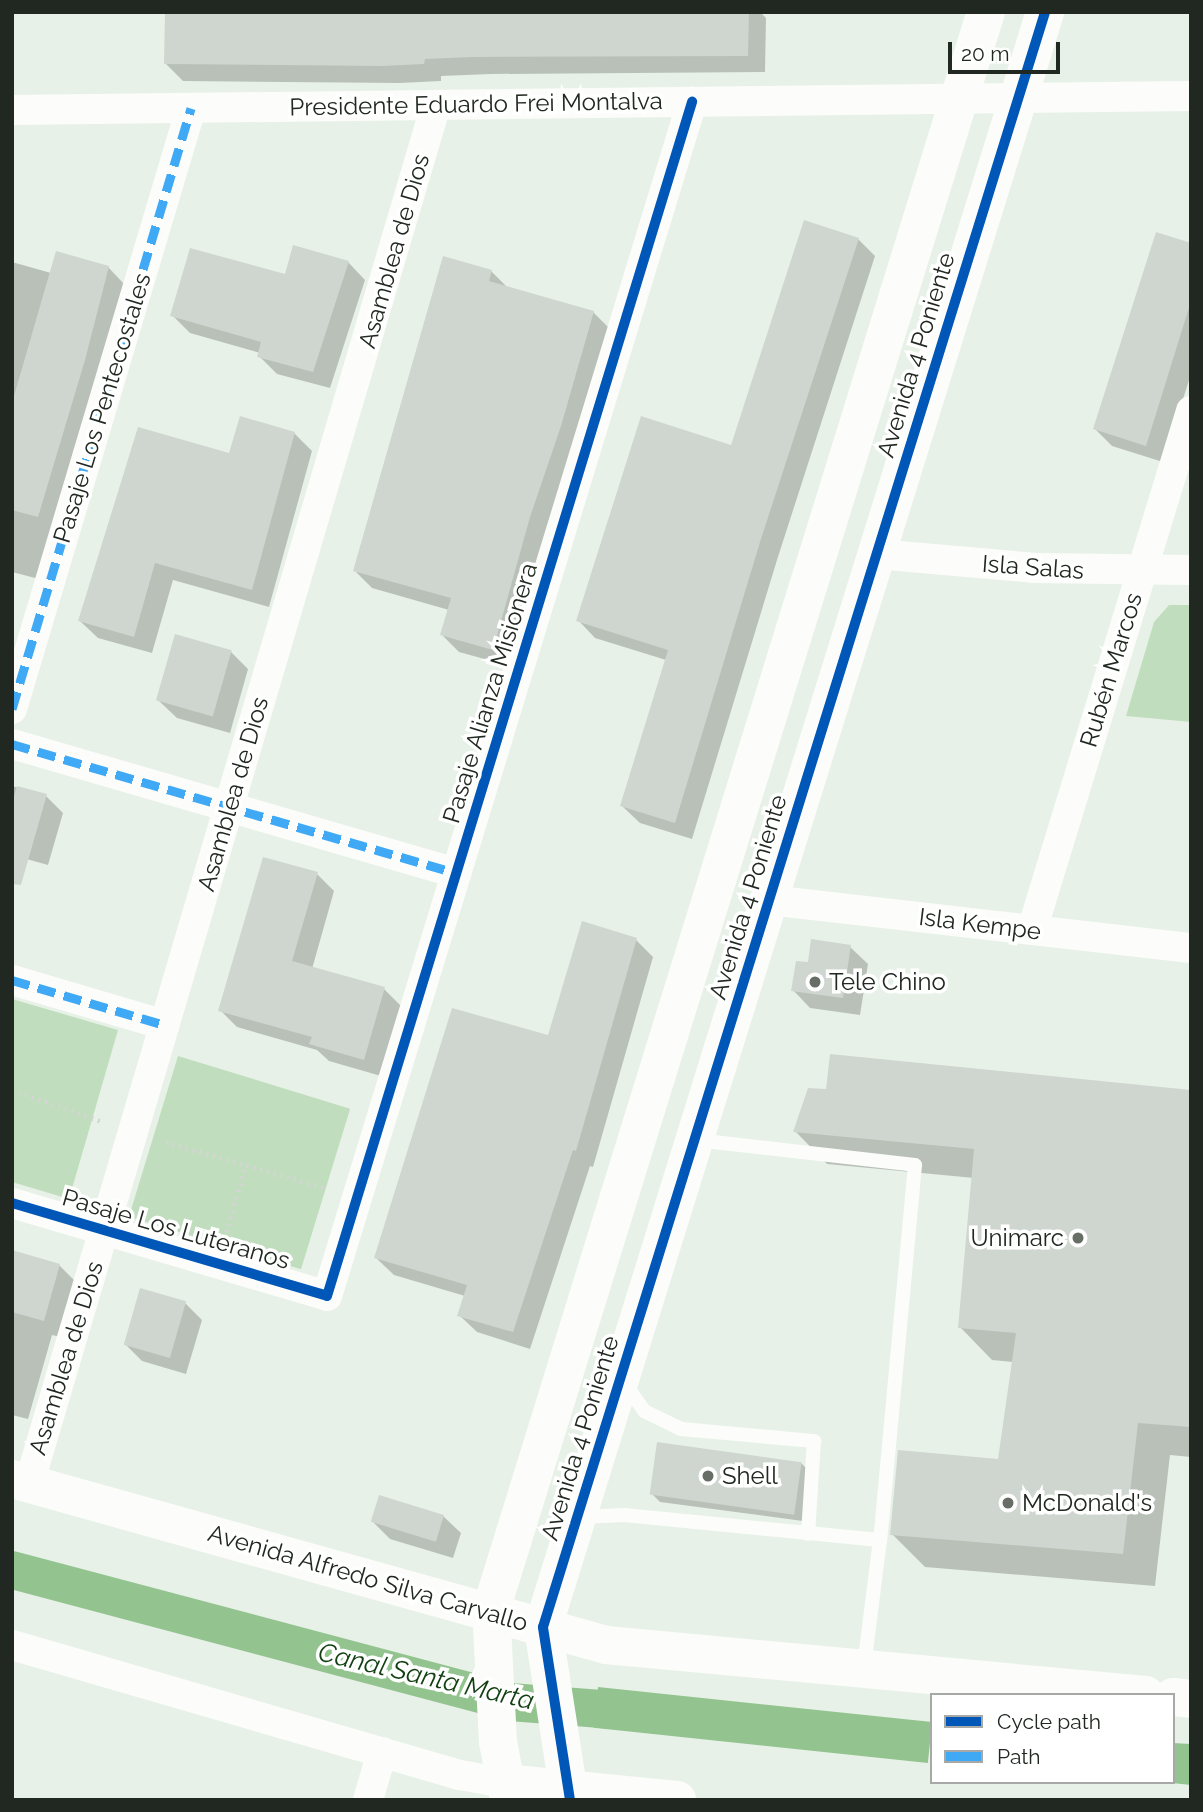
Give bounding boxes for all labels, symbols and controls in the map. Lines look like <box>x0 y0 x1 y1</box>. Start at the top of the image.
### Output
scale bar <box>951 28 1063 72</box>
text: 20 m <box>961 41 1009 66</box>
street label: Presidente Eduardo Frei Montalva <box>289 86 663 122</box>
street label: Asamblea de Dios <box>352 151 436 351</box>
street label: Avenida 4 Poniente <box>871 249 961 461</box>
street label: Pasaje Los Pentecostales <box>47 270 157 546</box>
street label: Isla Salas <box>981 549 1085 585</box>
street label: Pasaje Alianza Misionera <box>437 559 543 827</box>
street label: Rubén Marcos <box>1074 589 1148 751</box>
street label: Asamblea de Dios <box>191 694 275 894</box>
street label: Avenida 4 Poniente <box>703 791 793 1003</box>
street label: Isla Kempe <box>917 902 1043 946</box>
place label: Tele Chino <box>829 968 946 996</box>
marker: Tele Chino <box>807 974 823 990</box>
street label: Pasaje Los Luteranos <box>59 1183 293 1275</box>
place label: Unimarc <box>970 1224 1064 1252</box>
marker: Unimarc <box>1070 1230 1086 1246</box>
street label: Asamblea de Dios <box>23 1258 109 1458</box>
street label: Avenida 4 Poniente <box>535 1332 625 1544</box>
place label: Shell <box>722 1462 778 1490</box>
marker: Shell <box>700 1468 716 1484</box>
place label: McDonald's <box>1022 1489 1152 1517</box>
marker: McDonald's <box>1000 1495 1016 1511</box>
street label: Avenida Alfredo Silva Carvallo <box>205 1518 531 1638</box>
water label: Canal Santa Marta <box>315 1637 537 1717</box>
legend <box>930 1693 1175 1784</box>
text: Cycle path <box>997 1709 1101 1734</box>
text: Path <box>997 1744 1041 1769</box>

